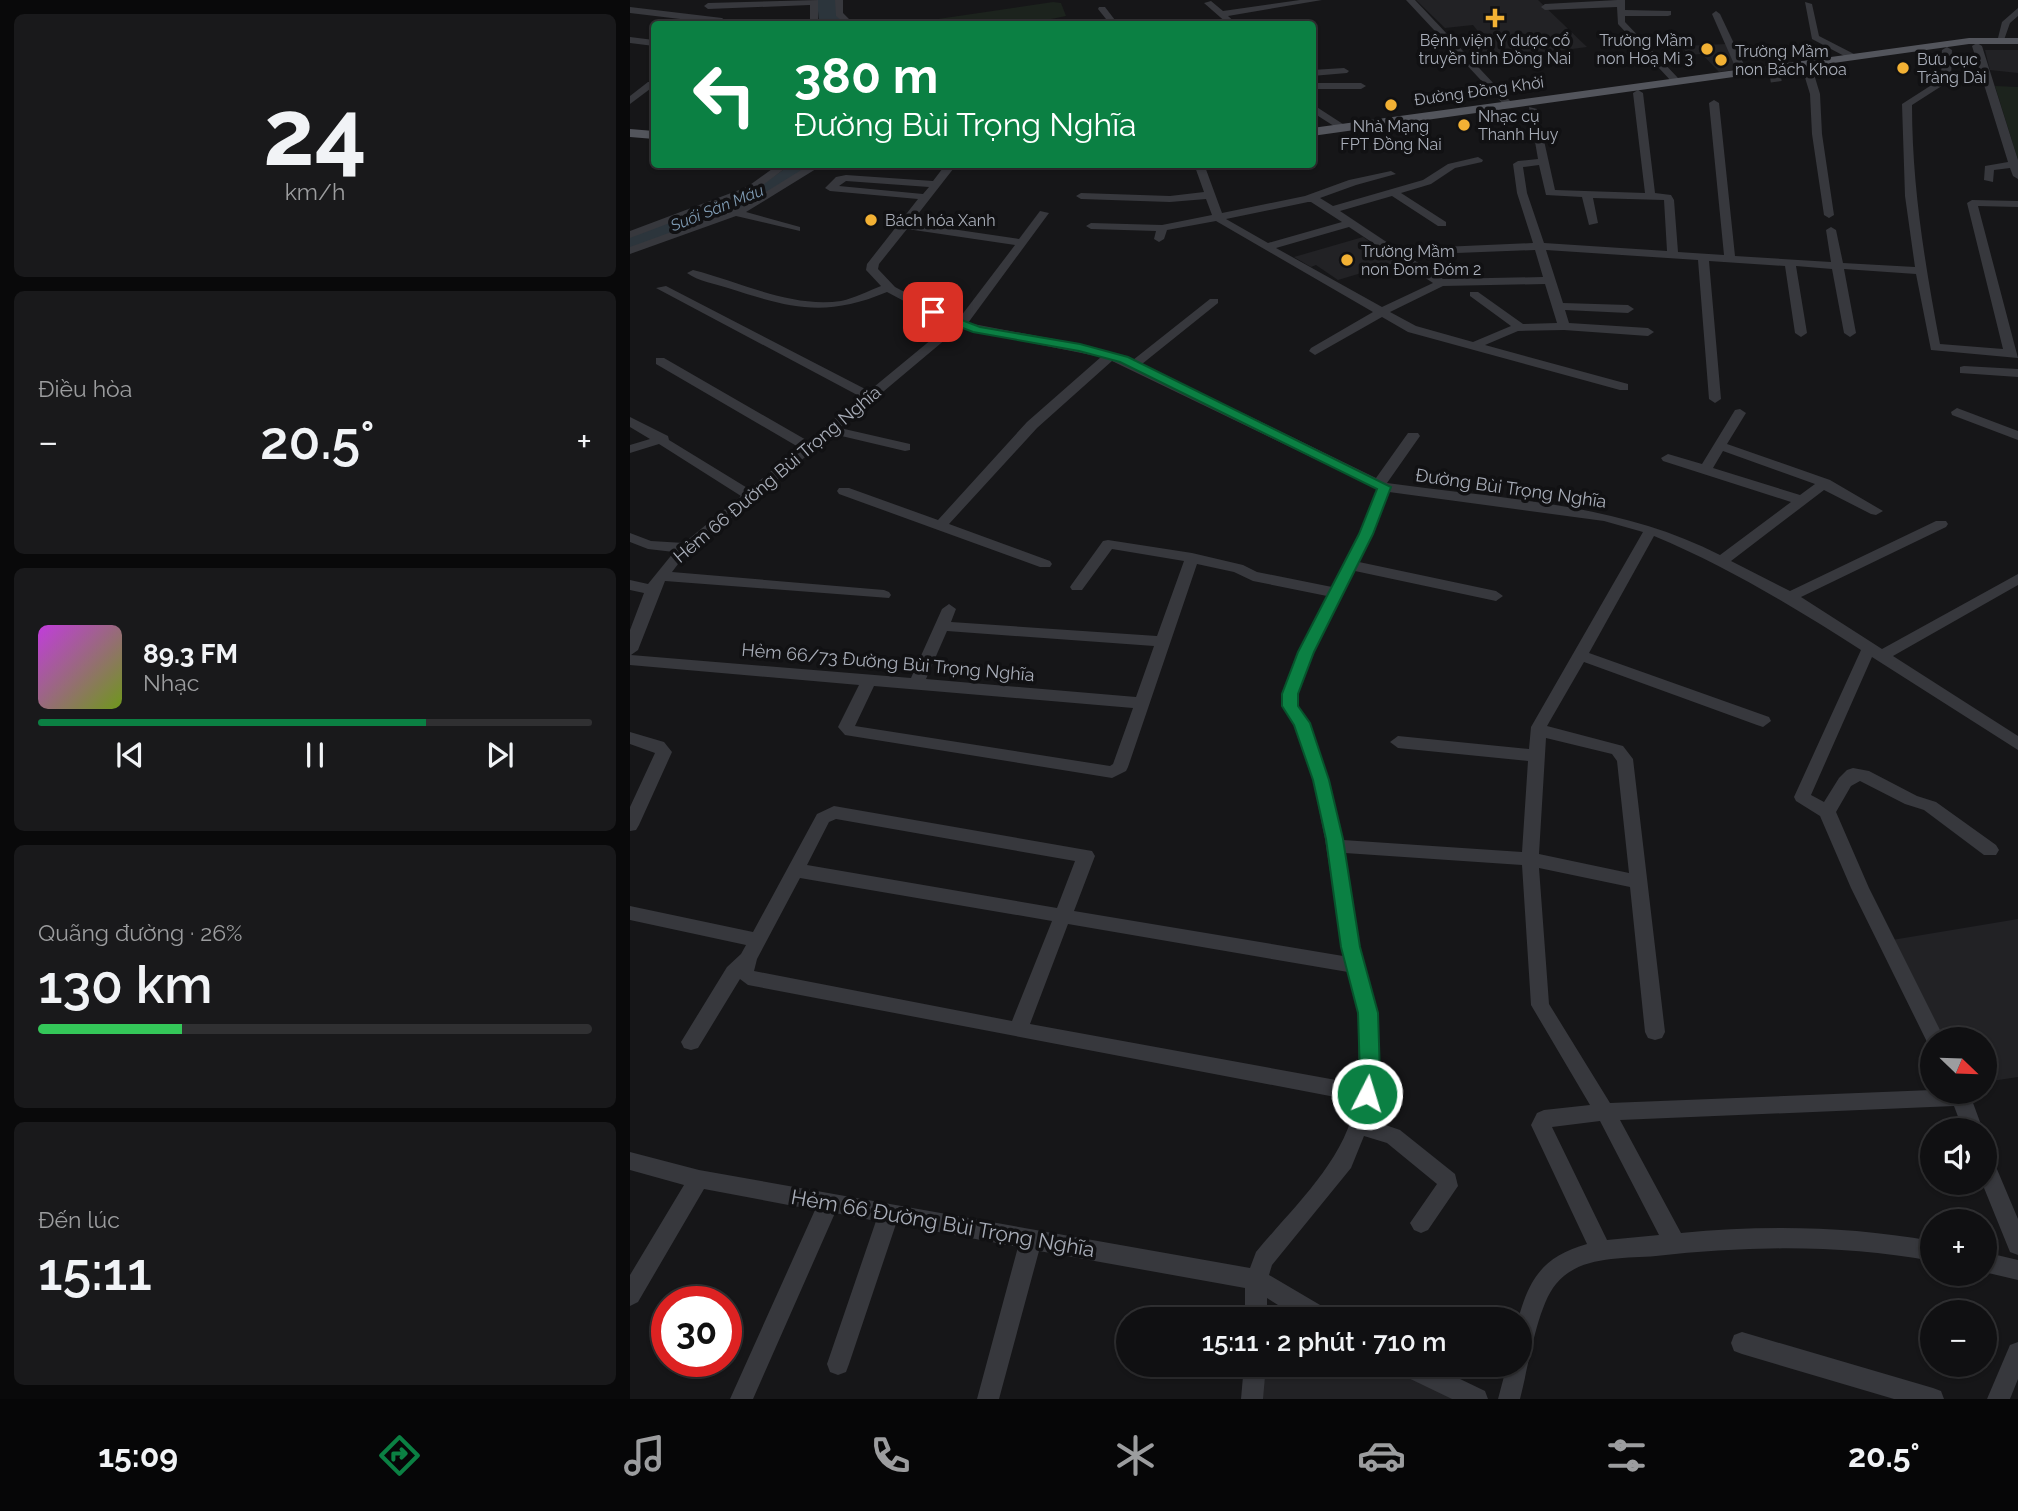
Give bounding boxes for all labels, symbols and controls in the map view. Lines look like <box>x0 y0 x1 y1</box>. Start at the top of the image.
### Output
marker: Bệnh viện Y dược cổ truyền tỉnh Đồng Nai <box>1485 8 1505 28</box>
place label: Bệnh viện Y dược cổ truyền tỉnh Đồng Nai <box>1419 31 1571 68</box>
place label: Trường Mầm non Hoạ Mi 3 <box>1597 31 1693 68</box>
marker: Trường Mầm non Hoạ Mi 3 <box>1699 41 1715 57</box>
place label: Trường Mầm non Bách Khoa <box>1735 42 1847 79</box>
text: 380 m <box>794 47 938 104</box>
icon: left <box>679 49 770 140</box>
place label: Bưu cục Trảng Dài <box>1917 50 1987 87</box>
marker: Trường Mầm non Bách Khoa <box>1713 52 1729 68</box>
marker: Bưu cục Trảng Dài <box>1895 60 1911 76</box>
street label: Đường Đồng Khởi <box>1413 72 1545 110</box>
text: 24 <box>263 79 367 186</box>
marker: Nhà Mạng FPT Đồng Nai <box>1383 97 1399 113</box>
text: Đường Bùi Trọng Nghĩa <box>794 106 1137 143</box>
place label: Nhạc cụ Thanh Huy <box>1478 107 1559 144</box>
place label: Nhà Mạng FPT Đồng Nai <box>1340 117 1442 154</box>
marker: Nhạc cụ Thanh Huy <box>1456 117 1472 133</box>
text: km/h <box>285 178 345 205</box>
water label: Suối Săn Máu <box>667 181 766 236</box>
place label: Bách hóa Xanh <box>885 211 995 230</box>
marker: Bách hóa Xanh <box>863 212 879 228</box>
place label: Trường Mầm non Đom Đóm 2 <box>1361 242 1481 279</box>
marker: Trường Mầm non Đom Đóm 2 <box>1339 252 1355 268</box>
pin <box>903 282 963 342</box>
icon: arrive <box>914 293 952 331</box>
text: Điều hòa <box>38 375 132 402</box>
street label: Hẻm 66 Đường Bùi Trọng Nghĩa <box>669 381 885 567</box>
text: 20.5° <box>260 410 375 471</box>
text: − <box>38 419 58 464</box>
text: + <box>576 419 592 464</box>
street label: Đường Bùi Trọng Nghĩa <box>1414 464 1608 512</box>
text: 89.3 FM <box>143 639 238 669</box>
street label: Hẻm 66/73 Đường Bùi Trọng Nghĩa <box>741 639 1035 685</box>
text: Nhạc <box>143 669 199 696</box>
icon: previous <box>111 736 149 774</box>
icon: pause <box>296 736 334 774</box>
icon: next <box>481 736 519 774</box>
text: Quãng đường · 26% <box>38 919 243 946</box>
text: 130 km <box>38 954 213 1015</box>
north arrow <box>1920 1027 1997 1104</box>
map controls <box>1920 1027 1997 1377</box>
position arrow <box>1330 1057 1404 1131</box>
button: sound <box>1920 1118 1997 1195</box>
street label: Hẻm 66 Đường Bùi Trọng Nghĩa <box>789 1184 1097 1262</box>
text: Đến lúc <box>38 1206 120 1233</box>
button: + <box>1920 1209 1997 1286</box>
text: 15:11 <box>38 1241 152 1302</box>
speed limit sign: 30 <box>651 1286 742 1377</box>
button: − <box>1920 1300 1997 1377</box>
text: 15:11 · 2 phút · 710 m <box>1202 1327 1446 1357</box>
icon: directions <box>375 1431 424 1480</box>
icon: music <box>620 1431 669 1480</box>
icon: phone <box>866 1431 915 1480</box>
icon: climate <box>1111 1431 1160 1480</box>
icon: car <box>1357 1431 1406 1480</box>
icon: filters <box>1602 1431 1651 1480</box>
text: 15:09 <box>98 1437 178 1474</box>
text: 20.5° <box>1848 1437 1920 1474</box>

